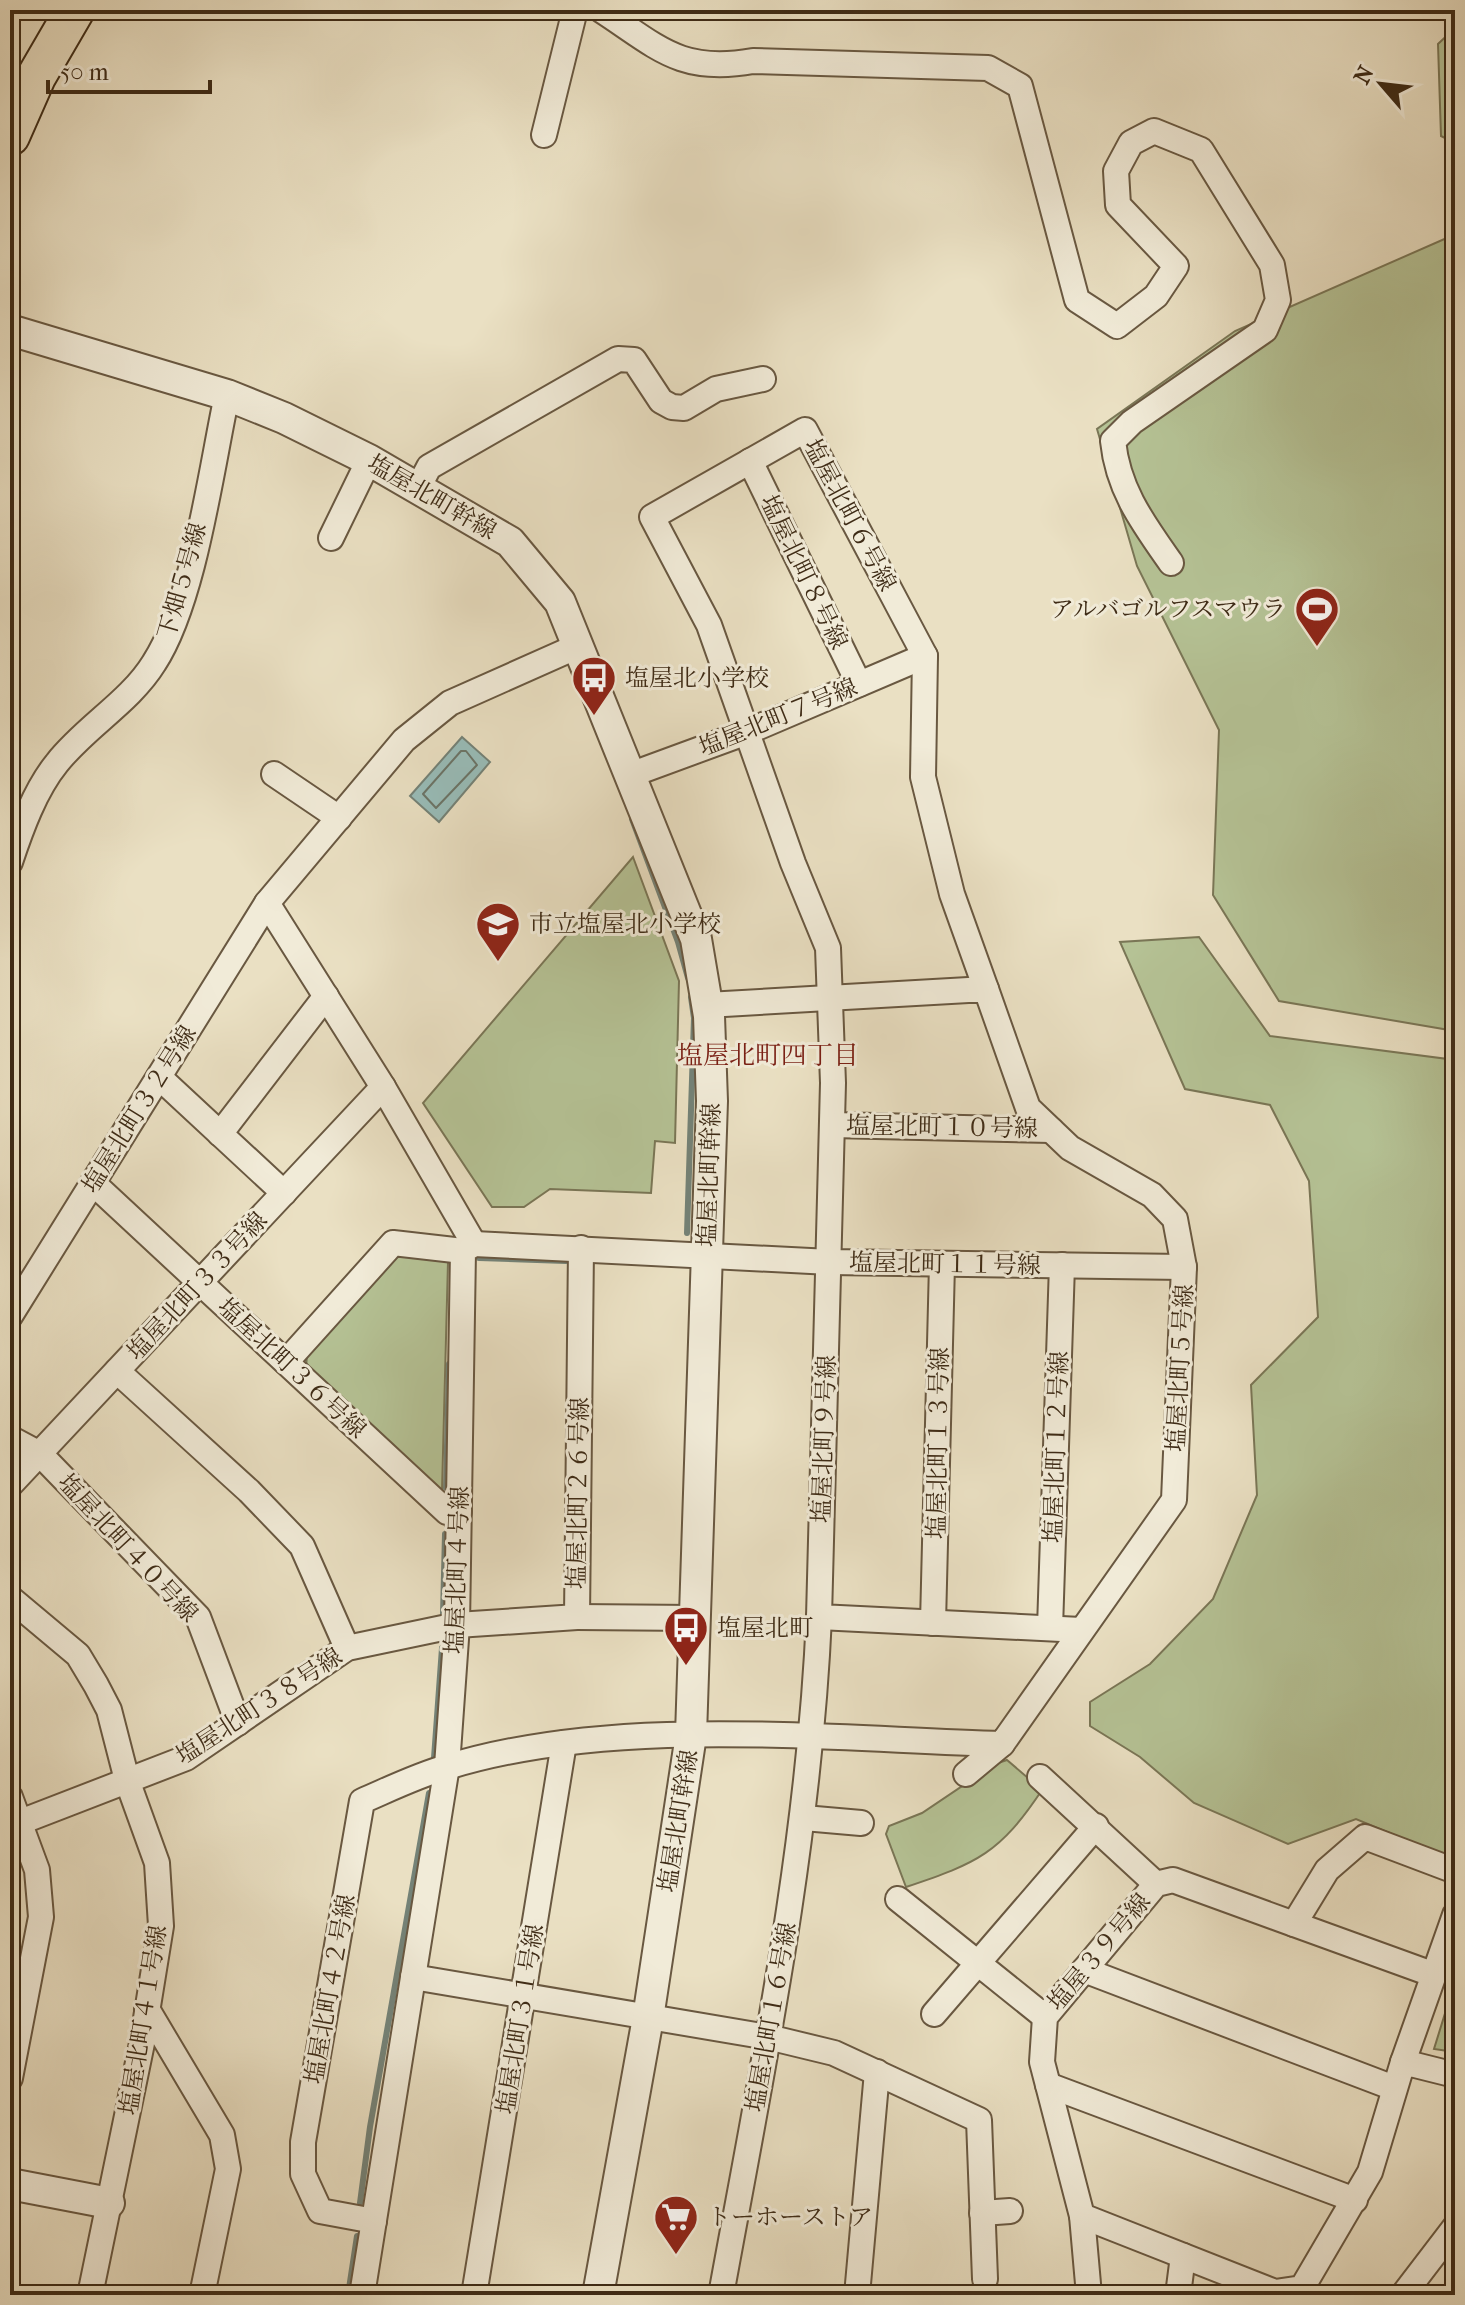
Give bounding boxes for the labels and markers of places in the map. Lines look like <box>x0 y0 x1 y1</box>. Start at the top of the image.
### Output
sports icon: アルバゴルフスマウラ <box>1293 585 1341 648</box>
place label: アルバゴルフスマウラ <box>1050 595 1286 623</box>
bus stop icon: 塩屋北小学校 <box>570 654 618 717</box>
place label: 塩屋北小学校 <box>625 664 769 692</box>
school or university icon: 市立塩屋北小学校 <box>474 900 522 963</box>
place label: 市立塩屋北小学校 <box>529 910 721 938</box>
bus stop icon: 塩屋北町 <box>662 1604 710 1667</box>
place label: 塩屋北町 <box>717 1614 813 1642</box>
supermarket icon: トーホーストア <box>652 2193 700 2256</box>
place label: トーホーストア <box>707 2203 873 2231</box>

